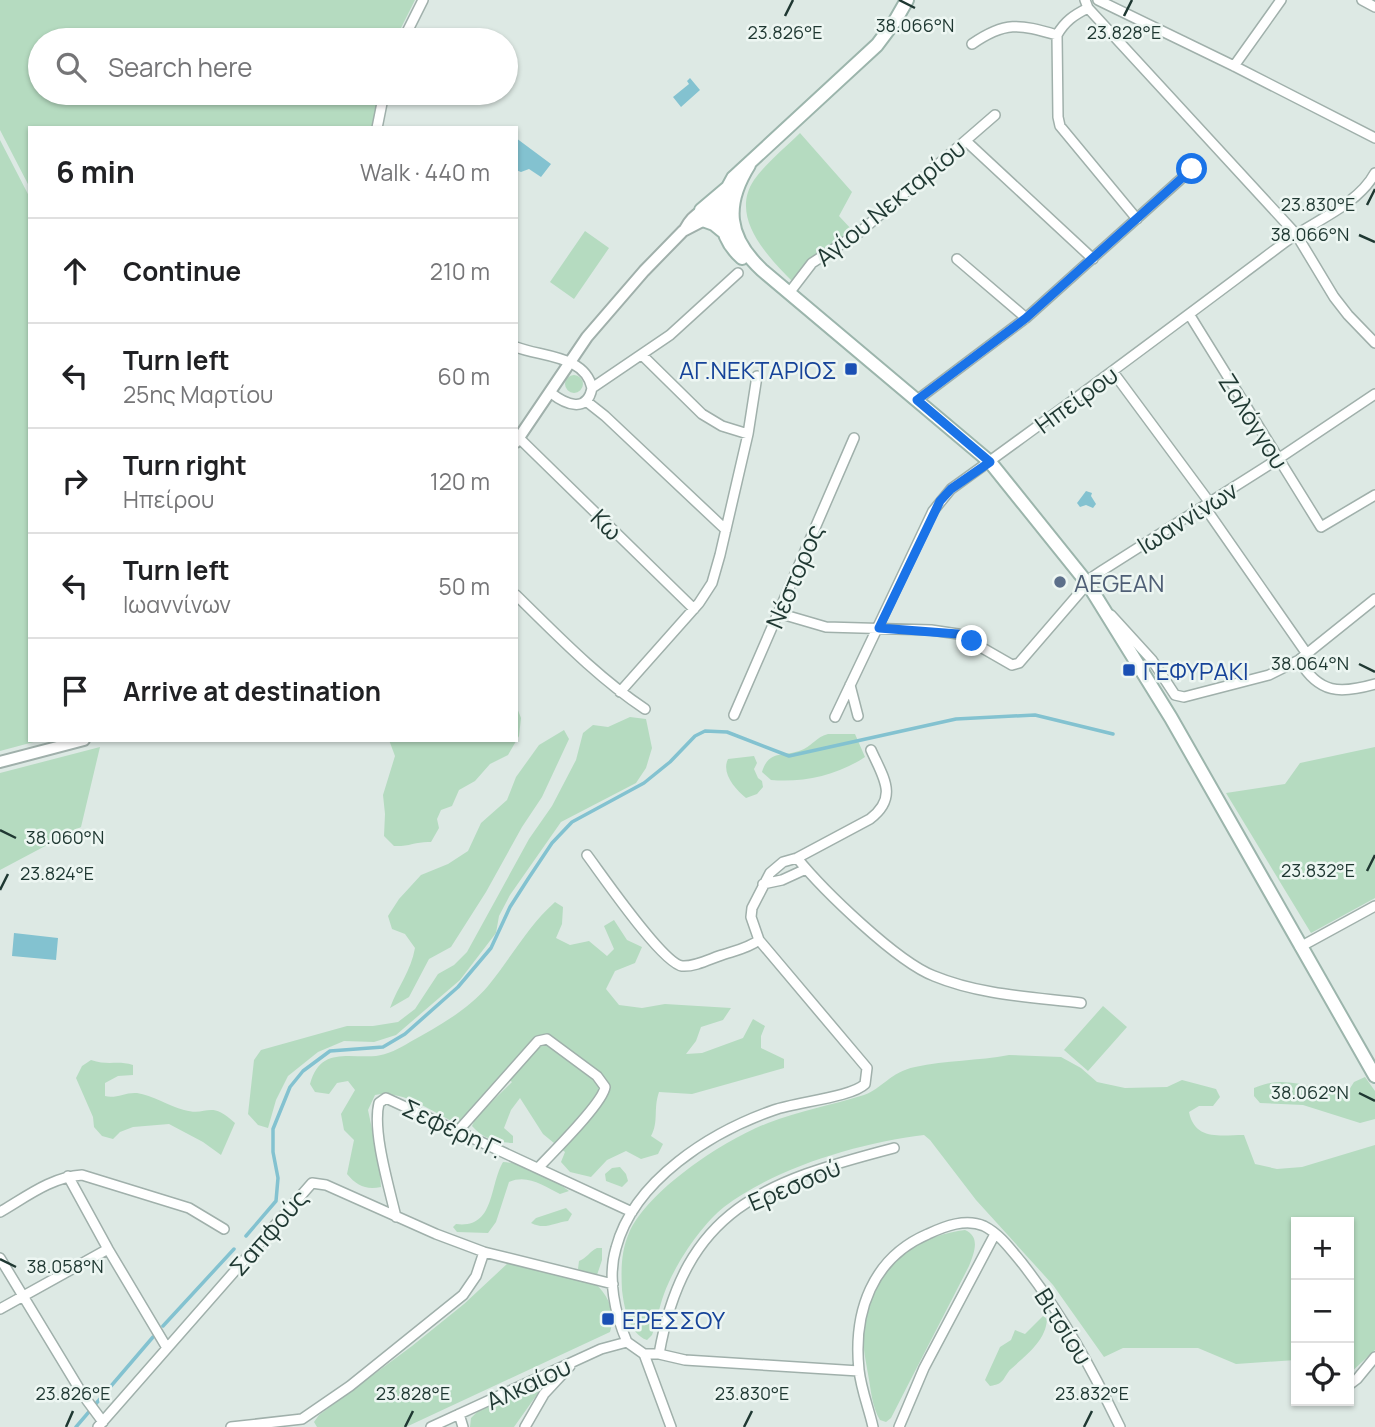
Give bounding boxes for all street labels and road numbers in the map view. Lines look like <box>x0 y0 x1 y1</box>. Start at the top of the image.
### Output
street label: Αγίου Νεκταρίου <box>808 131 972 273</box>
street label: Ηπείρου <box>1028 358 1124 440</box>
street label: Ζαλόγγου <box>1212 367 1296 475</box>
street label: Ιωαννίνων <box>1130 473 1244 561</box>
street label: Κω <box>584 501 630 547</box>
street label: Νέστορος <box>757 519 831 633</box>
street label: Σεφέρη Γ. <box>397 1090 509 1166</box>
street label: Ερεσσού <box>743 1150 845 1218</box>
street label: Σαπφούς <box>221 1182 315 1282</box>
street label: Βιτσίου <box>1028 1281 1100 1371</box>
street label: Αλκαίου <box>480 1349 576 1417</box>

